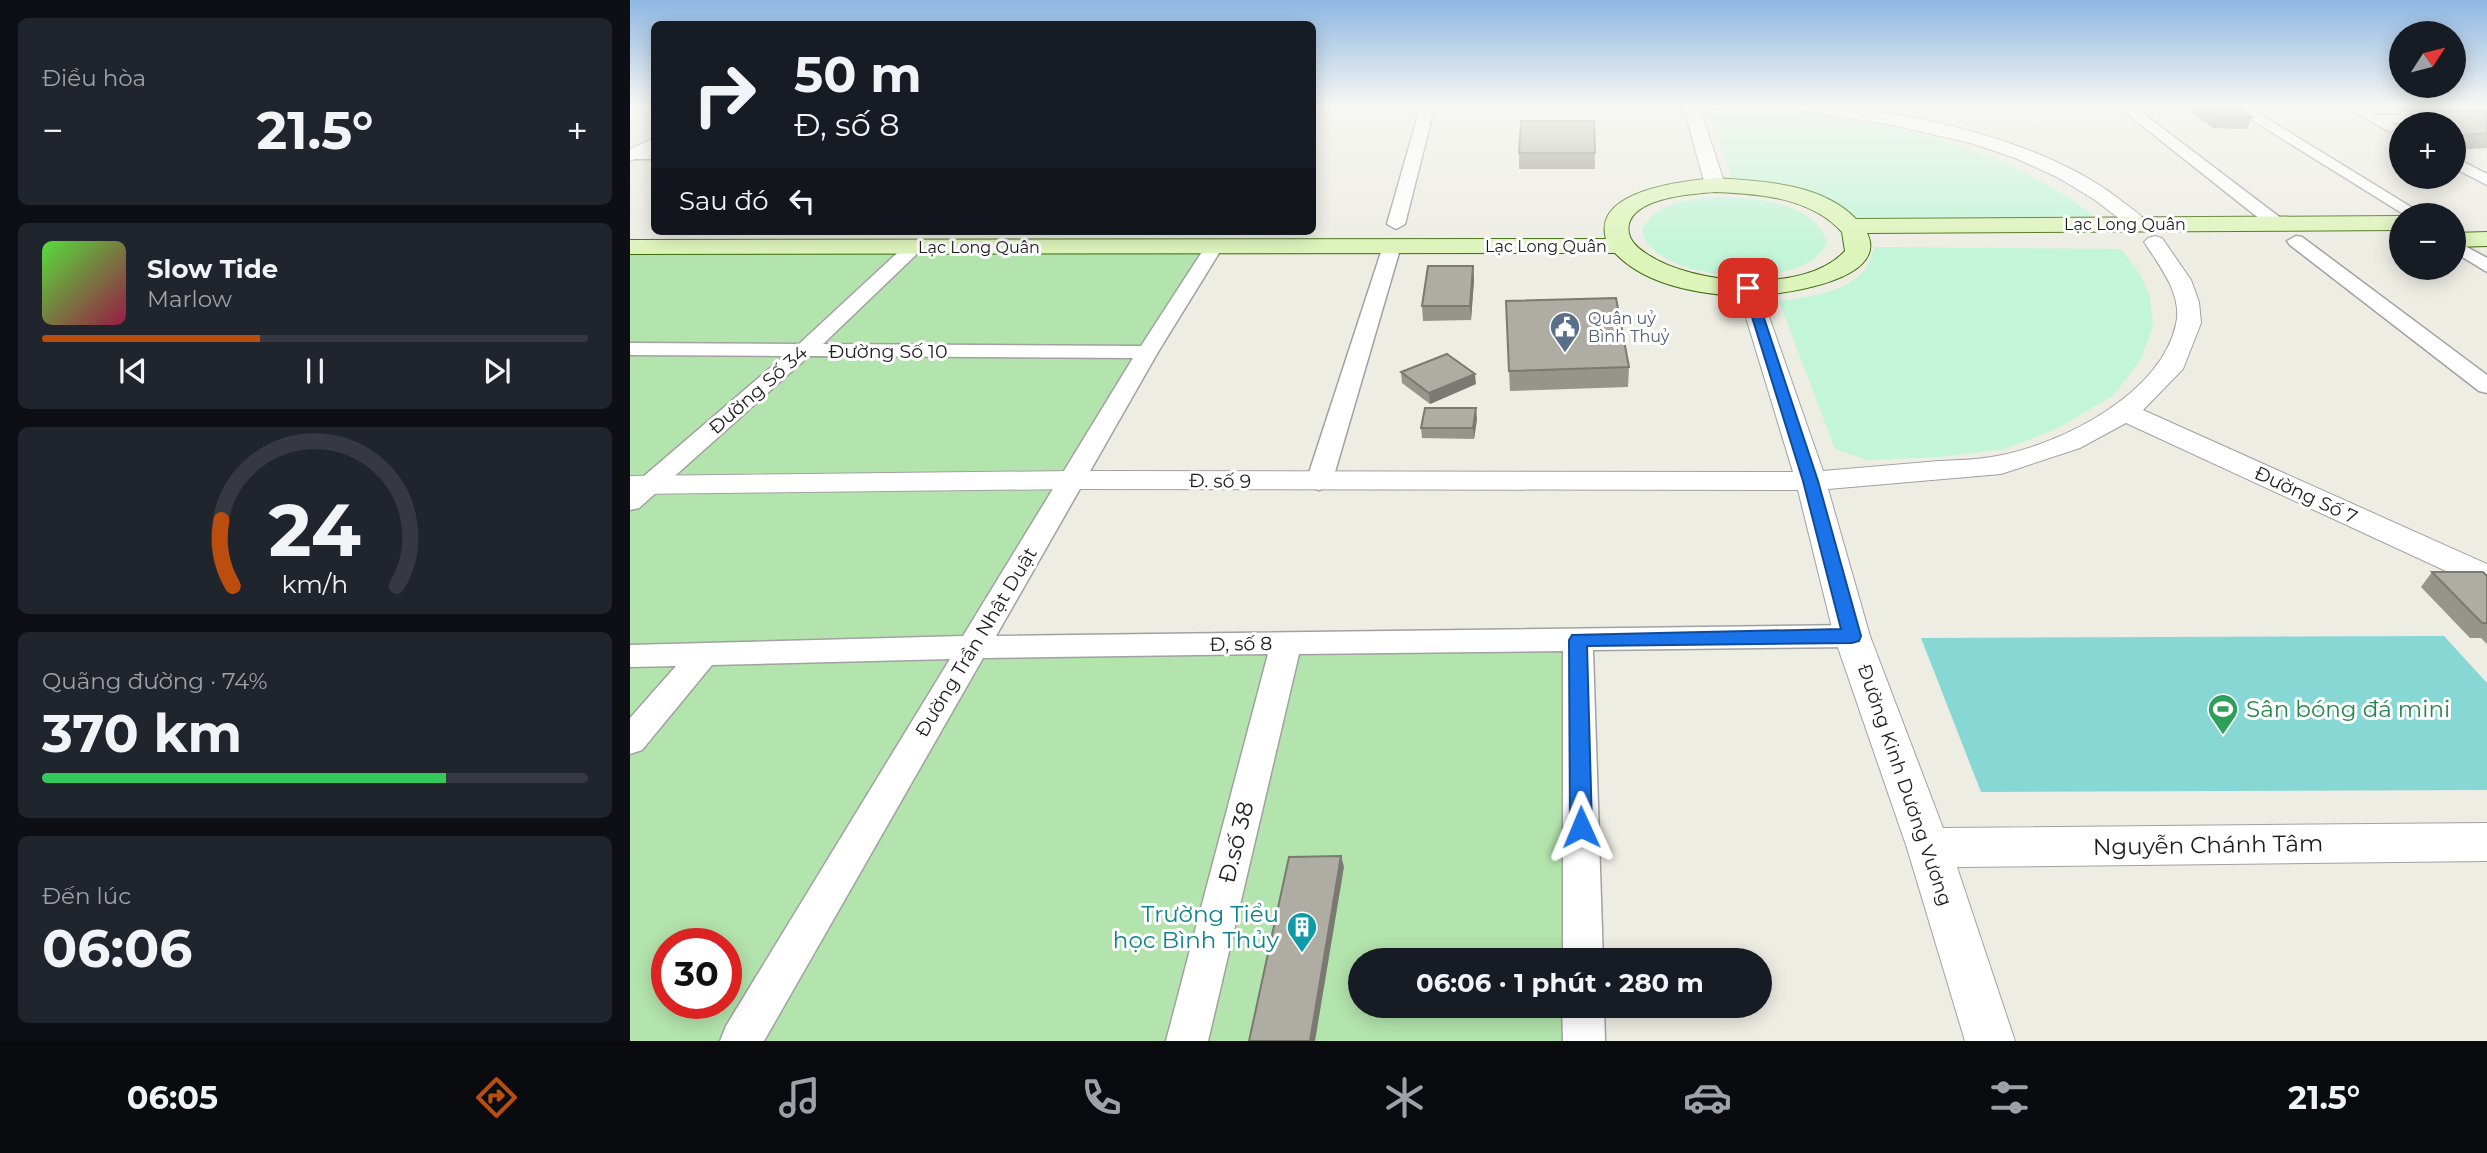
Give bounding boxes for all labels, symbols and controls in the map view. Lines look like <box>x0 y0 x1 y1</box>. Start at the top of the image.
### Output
north arrow <box>2389 21 2466 98</box>
map controls <box>2389 21 2466 280</box>
text: 50 m <box>794 45 922 104</box>
icon: right <box>679 49 770 140</box>
text: Điều hòa <box>42 64 146 92</box>
text: 21.5° <box>256 99 374 162</box>
text: Đ, số 8 <box>794 105 900 144</box>
text: − <box>42 107 64 154</box>
text: + <box>566 107 588 154</box>
button: + <box>2389 112 2466 189</box>
icon: left <box>783 182 821 220</box>
text: Sau đó <box>679 185 769 217</box>
button: − <box>2389 203 2466 280</box>
street label: Lạc Long Quân <box>2064 215 2186 234</box>
street label: Lạc Long Quân <box>1485 237 1607 256</box>
street label: Lạc Long Quân <box>918 238 1040 257</box>
text: Slow Tide <box>147 253 278 285</box>
pin <box>1718 258 1778 318</box>
icon: arrive <box>1729 269 1767 307</box>
text: Marlow <box>147 285 232 313</box>
place label: Quận uỷ Bình Thuỷ <box>1588 309 1670 346</box>
public building icon: Quận uỷ Bình Thuỷ <box>1548 310 1582 354</box>
street label: Đường Số 10 <box>828 340 948 363</box>
street label: Đường Số 34 <box>704 341 812 439</box>
icon: previous <box>114 352 152 390</box>
icon: pause <box>296 352 334 390</box>
icon: next <box>478 352 516 390</box>
street label: Đường Số 7 <box>2251 461 2361 529</box>
street label: Đ. số 9 <box>1189 469 1251 493</box>
text: 24 <box>269 487 361 575</box>
street label: Đường Trần Nhật Duật <box>910 543 1042 741</box>
text: km/h <box>282 569 348 599</box>
street label: Đ, số 8 <box>1209 632 1273 656</box>
street label: Đường Kinh Dương Vương <box>1853 661 1957 909</box>
text: Quãng đường · 74% <box>42 667 268 695</box>
sports icon: Sân bóng đá mini <box>2206 692 2240 736</box>
place label: Sân bóng đá mini <box>2246 695 2450 723</box>
text: 370 km <box>42 702 242 765</box>
position arrow <box>1544 790 1618 864</box>
street label: Đ.số 38 <box>1212 798 1260 886</box>
street label: Nguyễn Chánh Tâm <box>2093 829 2323 861</box>
text: Đến lúc <box>42 882 131 910</box>
place label: Trường Tiểu học Bình Thủy <box>1113 900 1280 954</box>
building icon: Trường Tiểu học Bình Thủy <box>1285 910 1319 954</box>
text: 06:06 <box>42 917 193 980</box>
speed limit sign: 30 <box>651 928 742 1019</box>
text: 06:06 · 1 phút · 280 m <box>1416 967 1704 999</box>
icon: directions <box>472 1073 521 1122</box>
icon: music <box>775 1073 824 1122</box>
icon: phone <box>1077 1073 1126 1122</box>
icon: climate <box>1380 1073 1429 1122</box>
icon: car <box>1683 1073 1732 1122</box>
icon: filters <box>1985 1073 2034 1122</box>
text: 06:05 <box>127 1078 218 1117</box>
text: 21.5° <box>2288 1078 2360 1117</box>

